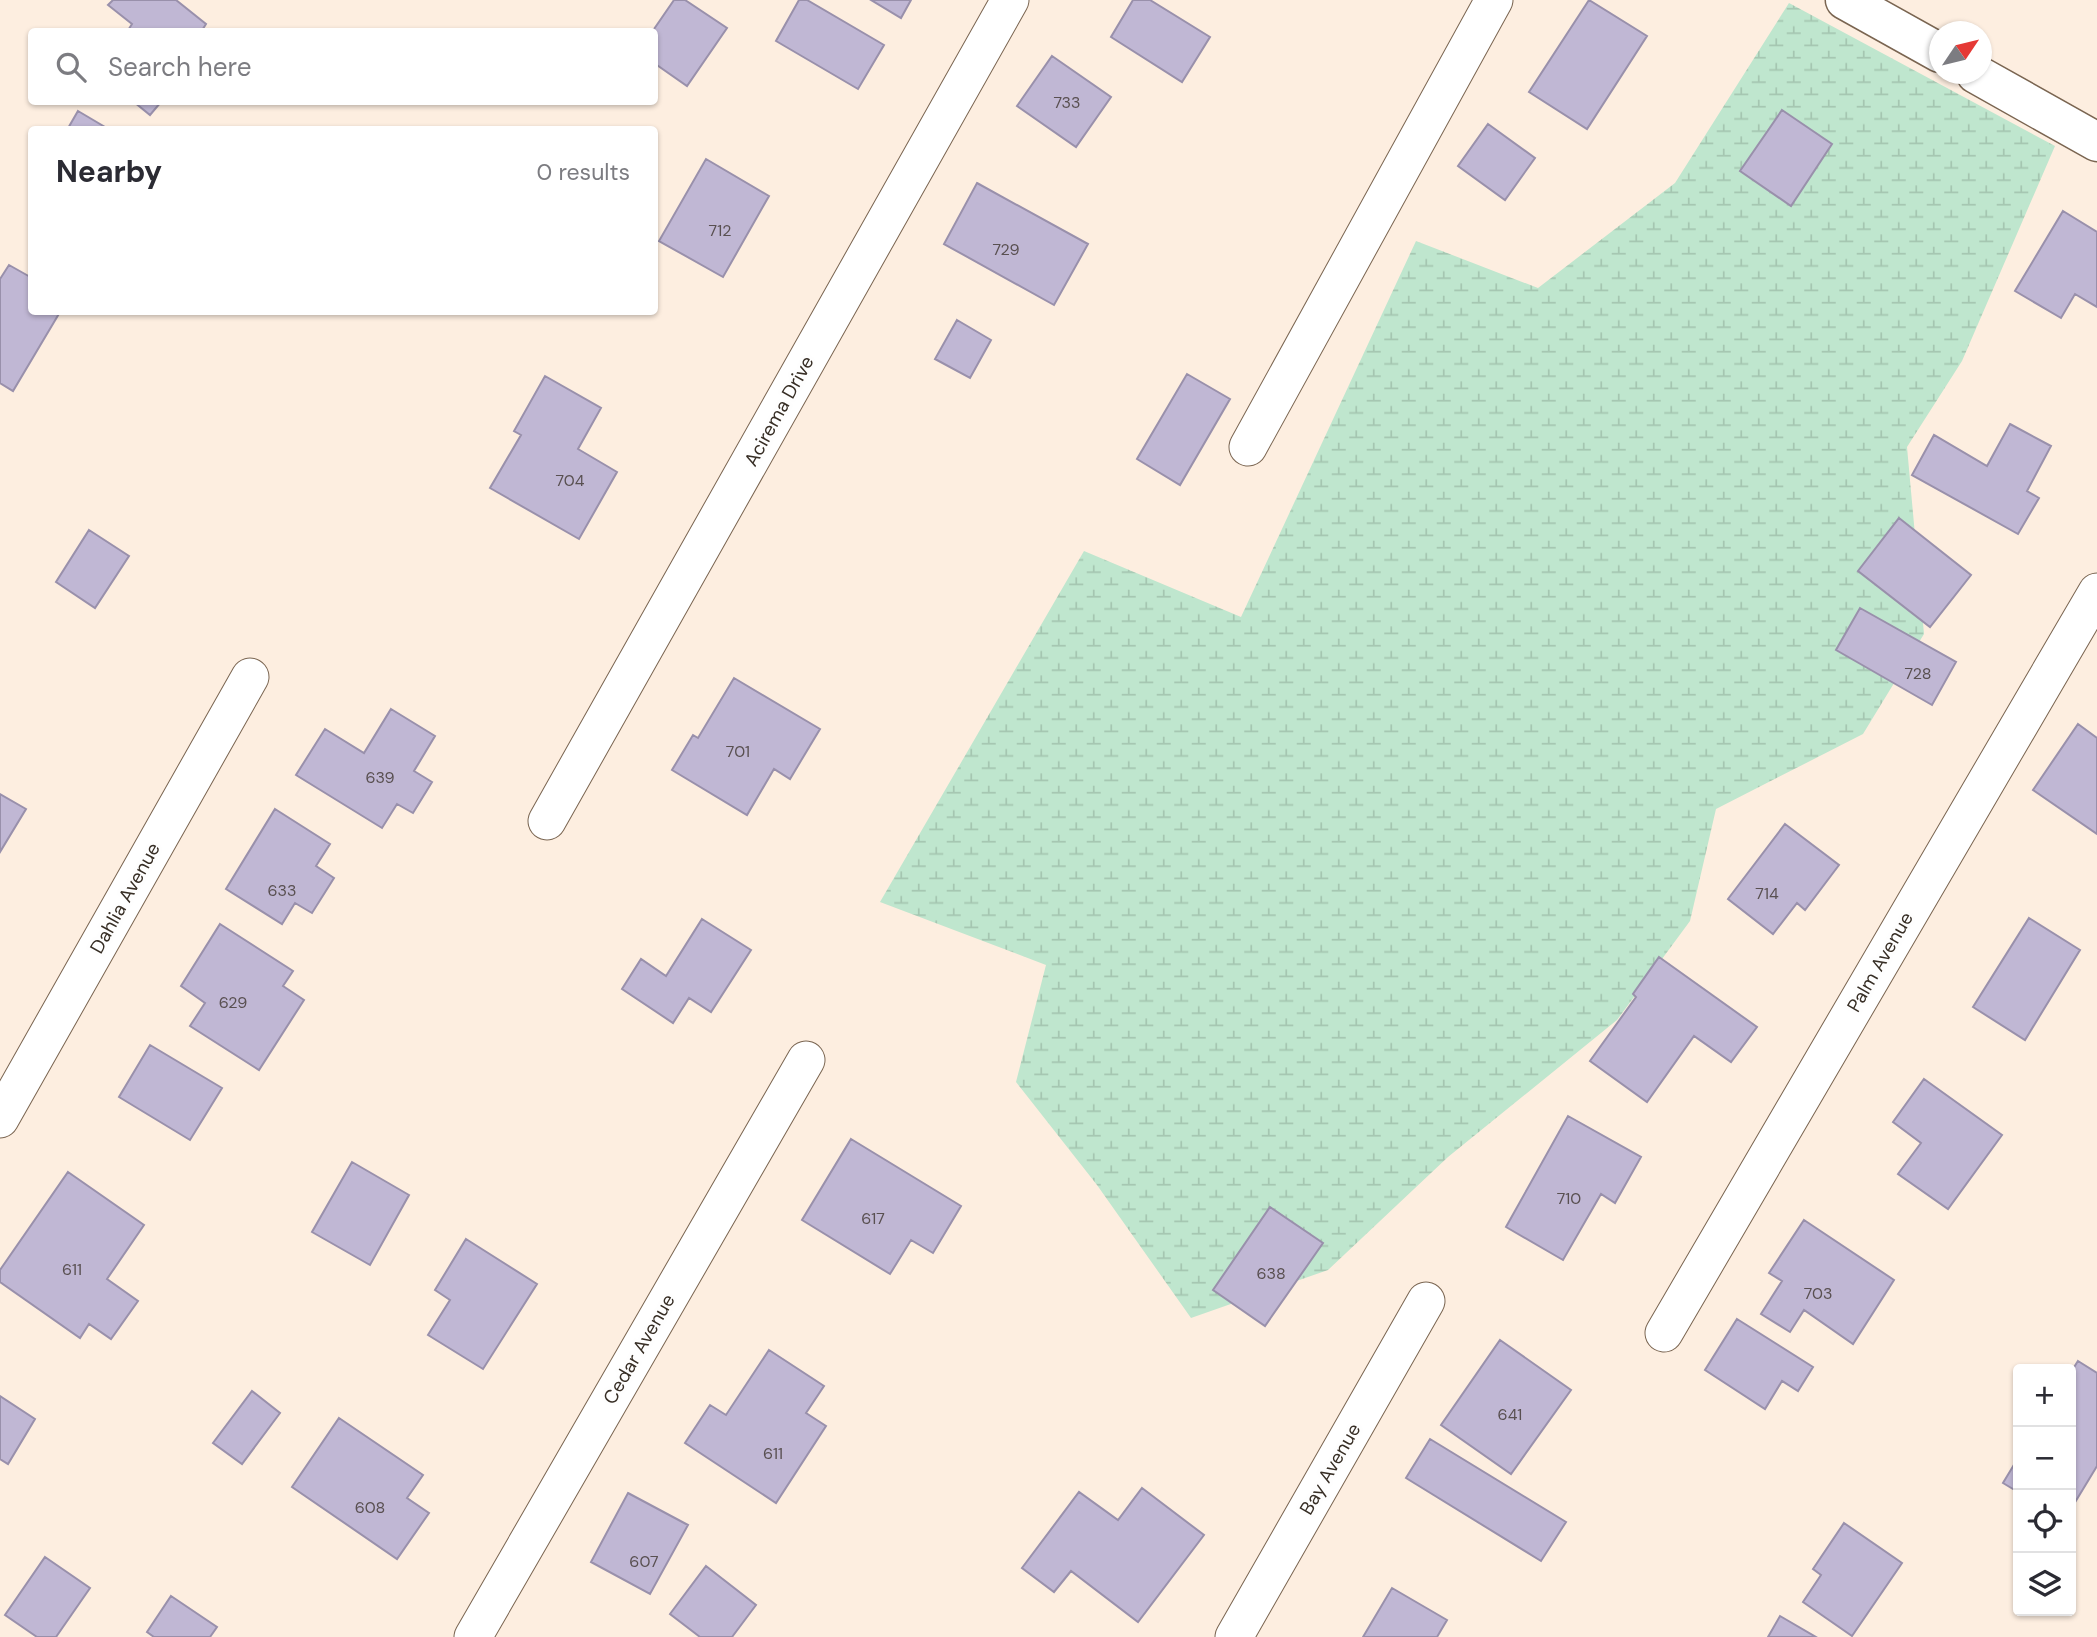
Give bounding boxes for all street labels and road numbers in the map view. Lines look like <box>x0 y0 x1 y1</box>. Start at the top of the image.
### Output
street label: Acirema Drive <box>738 351 820 471</box>
street label: Dahlia Avenue <box>84 838 166 958</box>
street label: Palm Avenue <box>1841 907 1919 1017</box>
street label: Cedar Avenue <box>597 1289 681 1409</box>
street label: Bay Avenue <box>1294 1419 1366 1519</box>

